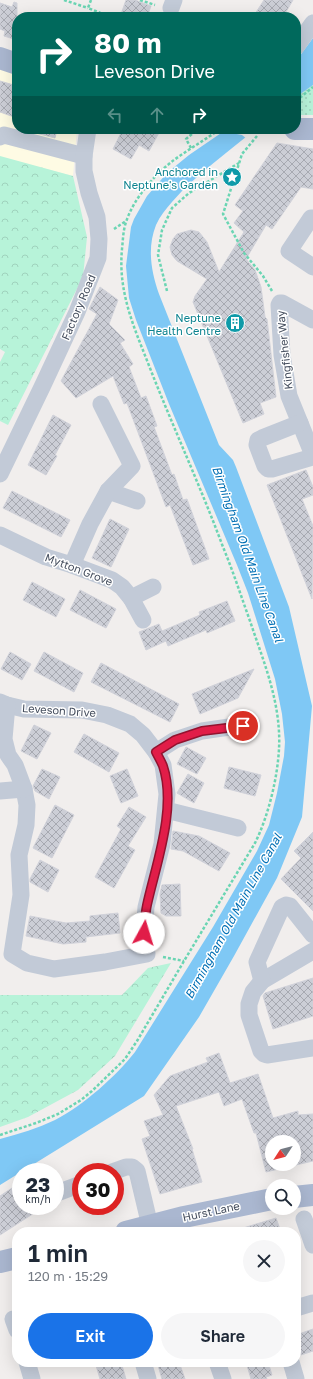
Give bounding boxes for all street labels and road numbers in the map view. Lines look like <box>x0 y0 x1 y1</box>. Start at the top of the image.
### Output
street label: Factory Road <box>58 272 98 342</box>
street label: Kingfisher Way <box>273 310 295 390</box>
street label: Mytton Grove <box>43 550 115 588</box>
street label: Leveson Drive <box>22 701 96 719</box>
street label: Hurst Lane <box>181 1199 241 1223</box>

